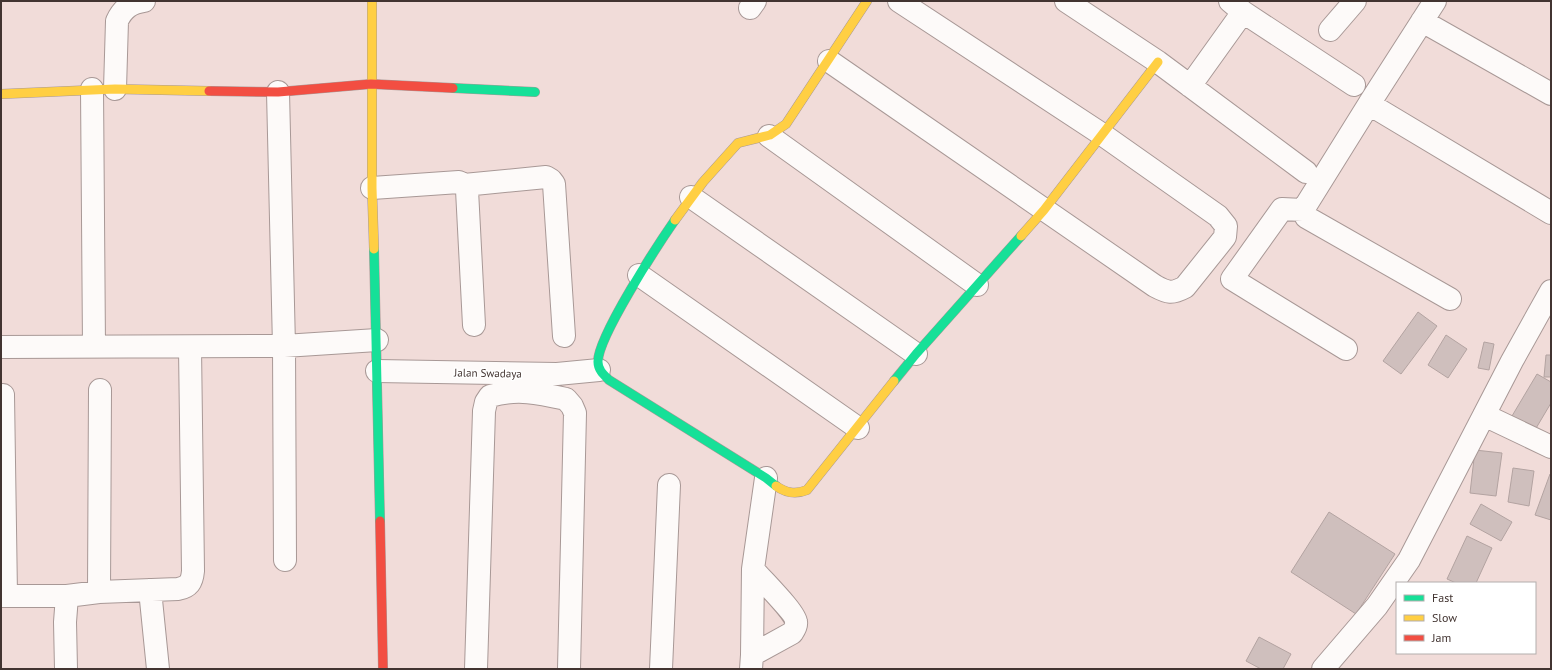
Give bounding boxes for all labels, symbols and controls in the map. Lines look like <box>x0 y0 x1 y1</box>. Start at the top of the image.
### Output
street label: Jalan Swadaya <box>453 365 522 381</box>
legend <box>1396 582 1536 654</box>
text: Fast <box>1432 590 1453 605</box>
text: Slow <box>1432 610 1457 625</box>
text: Jam <box>1431 630 1451 645</box>

